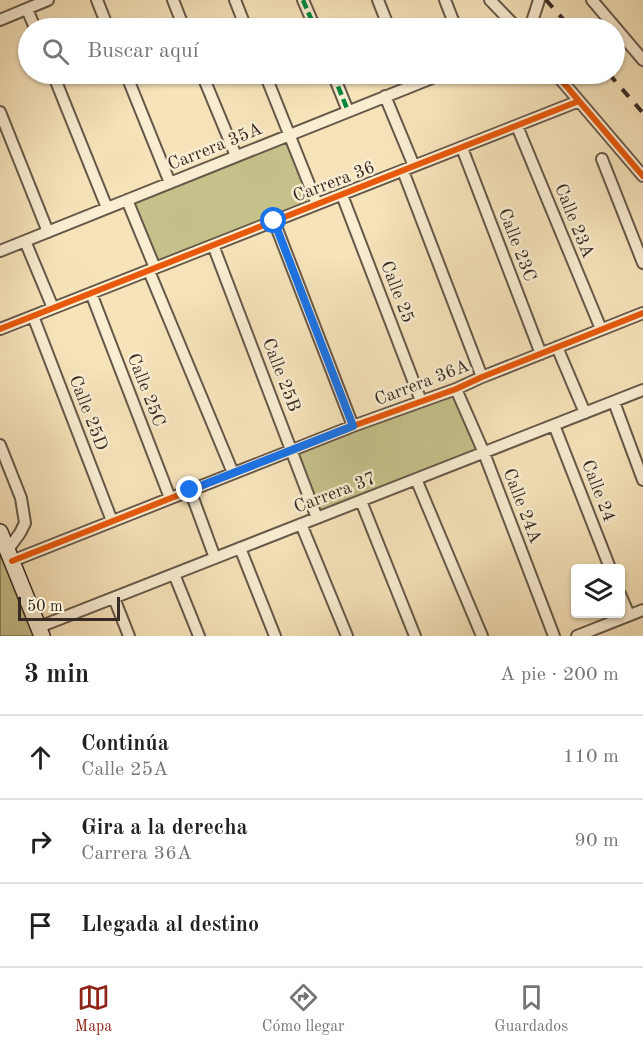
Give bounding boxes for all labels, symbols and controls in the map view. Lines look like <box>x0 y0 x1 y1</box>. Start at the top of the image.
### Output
search box <box>18 18 625 84</box>
icon: search <box>39 35 72 68</box>
text: Buscar aquí <box>87 40 199 62</box>
street label: Carrera 35A <box>165 120 265 174</box>
street label: Carrera 36 <box>291 158 377 206</box>
street label: Calle 23A <box>551 181 597 261</box>
street label: Calle 23C <box>495 206 539 284</box>
route start <box>260 207 286 233</box>
street label: Calle 25 <box>377 258 417 326</box>
street label: Calle 25B <box>259 336 303 414</box>
street label: Calle 25C <box>124 351 168 429</box>
street label: Carrera 36A <box>372 357 472 409</box>
street label: Calle 25D <box>65 373 111 453</box>
street label: Calle 24 <box>578 457 618 525</box>
street label: Calle 24A <box>500 466 545 546</box>
street label: Carrera 37 <box>292 469 378 517</box>
route end <box>176 476 202 502</box>
map controls <box>571 564 625 618</box>
button: layers <box>571 564 625 618</box>
scale bar <box>18 594 120 622</box>
text: 50 m <box>27 599 63 615</box>
text: 3 min <box>24 662 89 688</box>
text: A pie · 200 m <box>500 665 619 685</box>
text: Continúa <box>81 733 169 755</box>
icon: ahead <box>24 741 57 774</box>
text: 110 m <box>563 747 619 767</box>
text: Calle 25A <box>81 760 168 780</box>
text: Gira a la derecha <box>81 817 248 839</box>
icon: right <box>24 825 57 858</box>
text: 90 m <box>574 831 619 851</box>
text: Carrera 36A <box>81 844 192 864</box>
icon: arrive <box>24 909 57 942</box>
text: Llegada al destino <box>81 914 259 936</box>
tab: Mapa <box>75 981 112 1037</box>
tab: Cómo llegar <box>262 981 345 1037</box>
tab: Guardados <box>494 981 568 1037</box>

